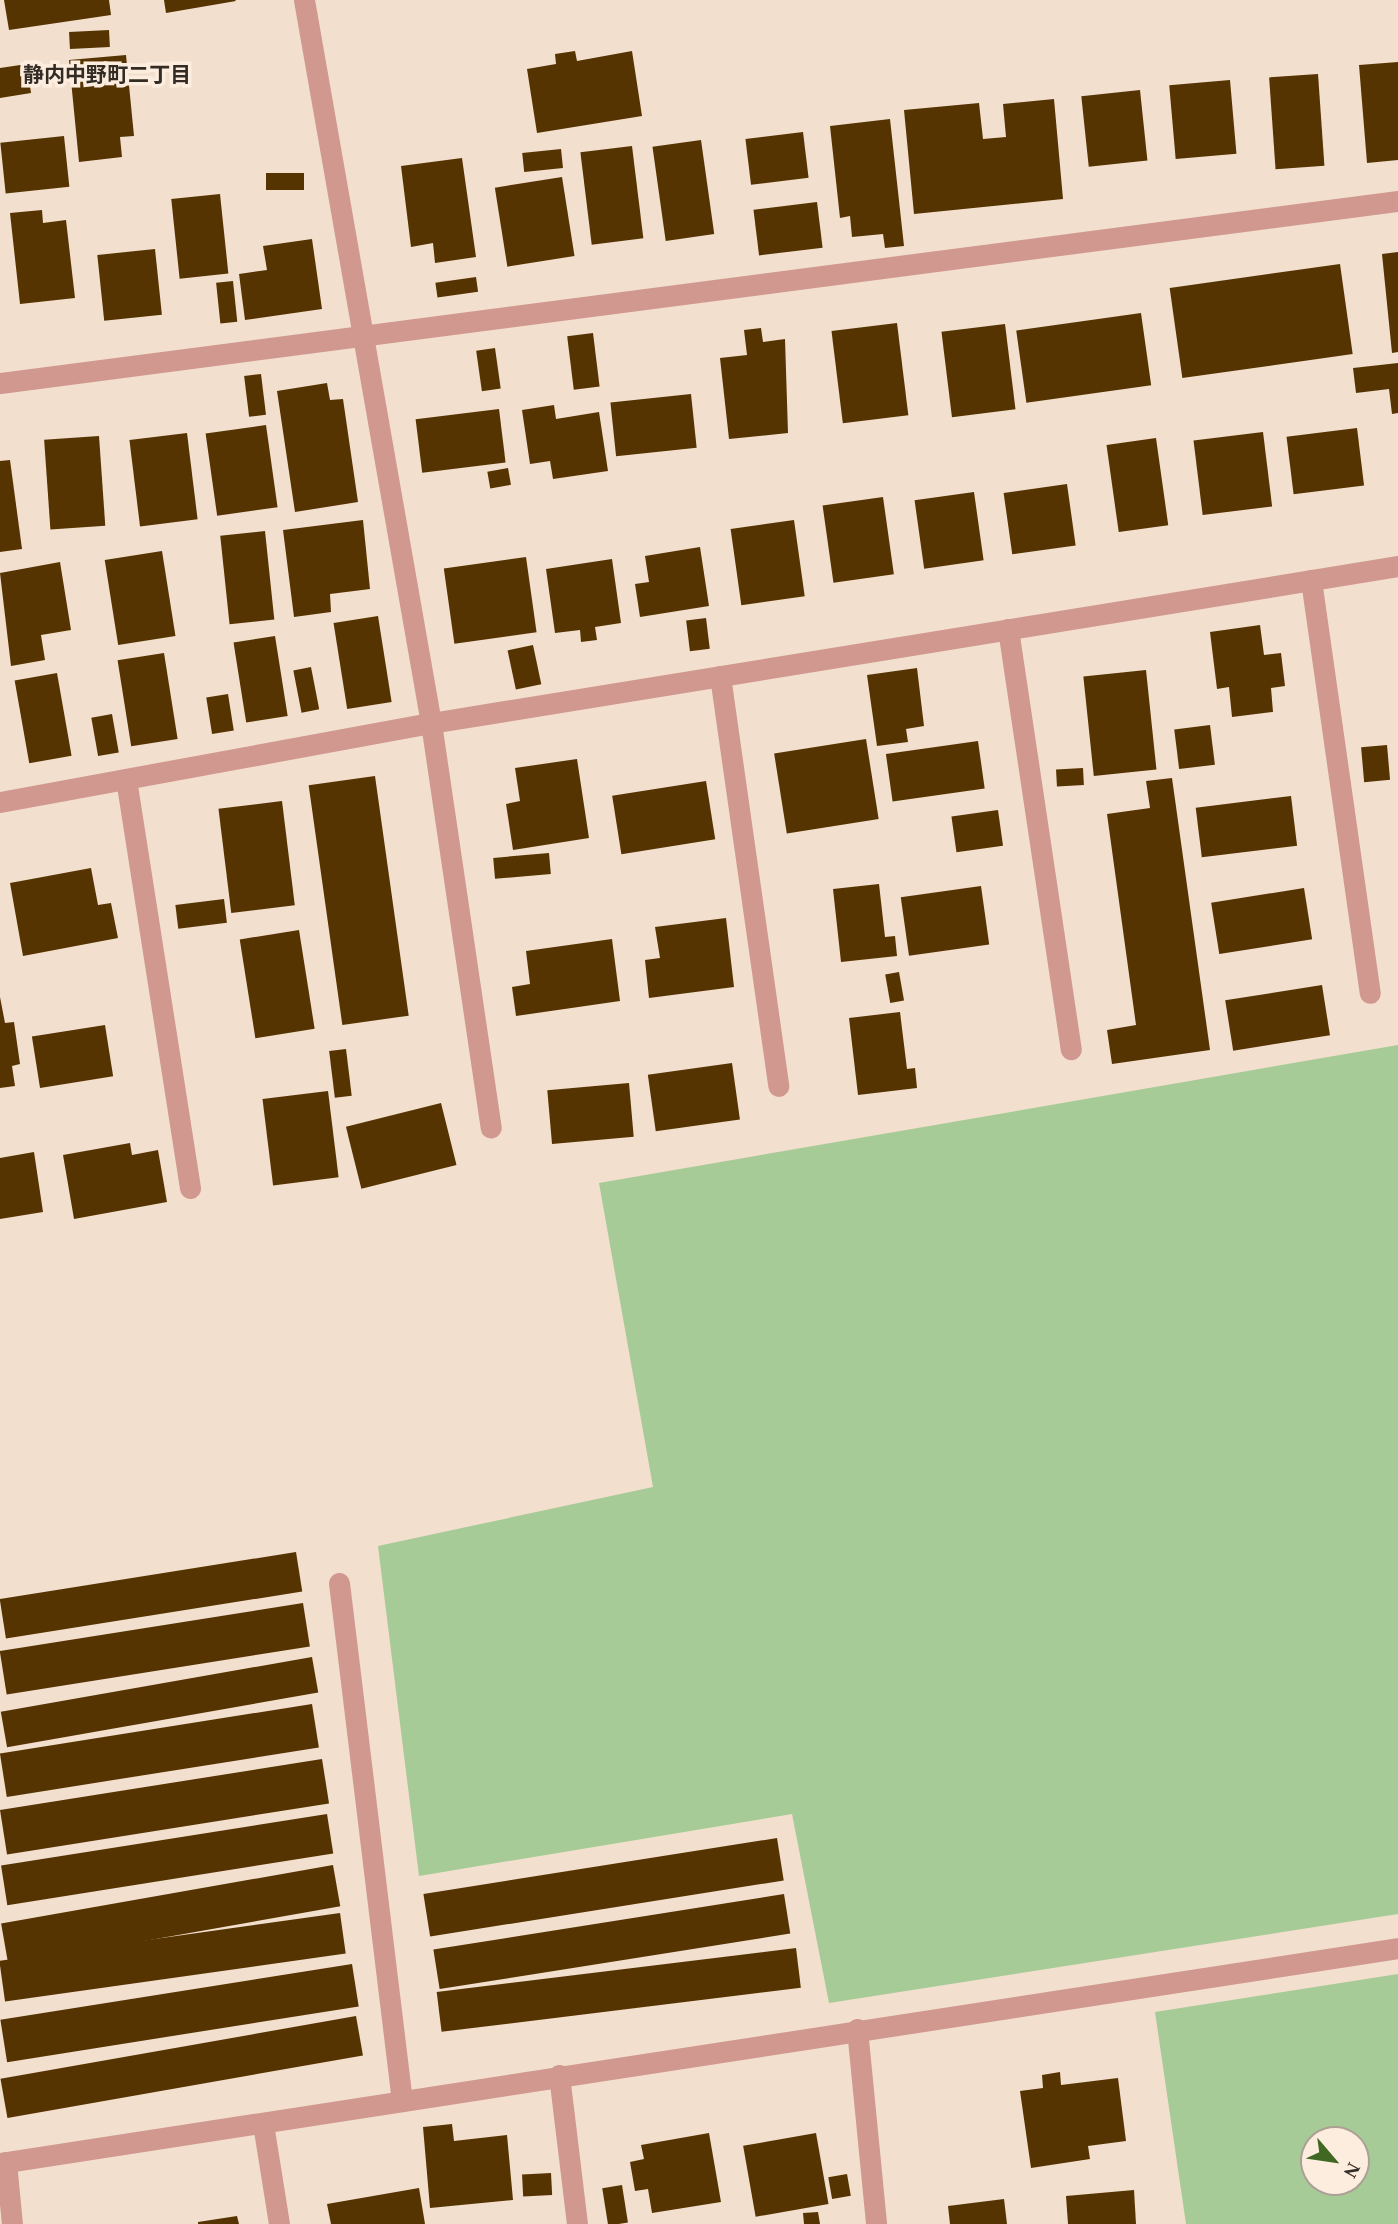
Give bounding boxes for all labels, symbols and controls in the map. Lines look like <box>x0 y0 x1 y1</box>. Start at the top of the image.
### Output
district label: 静内中野町二丁目 <box>23 62 191 88</box>
north arrow <box>1300 2126 1370 2196</box>
text: N <box>1340 2159 1365 2182</box>

